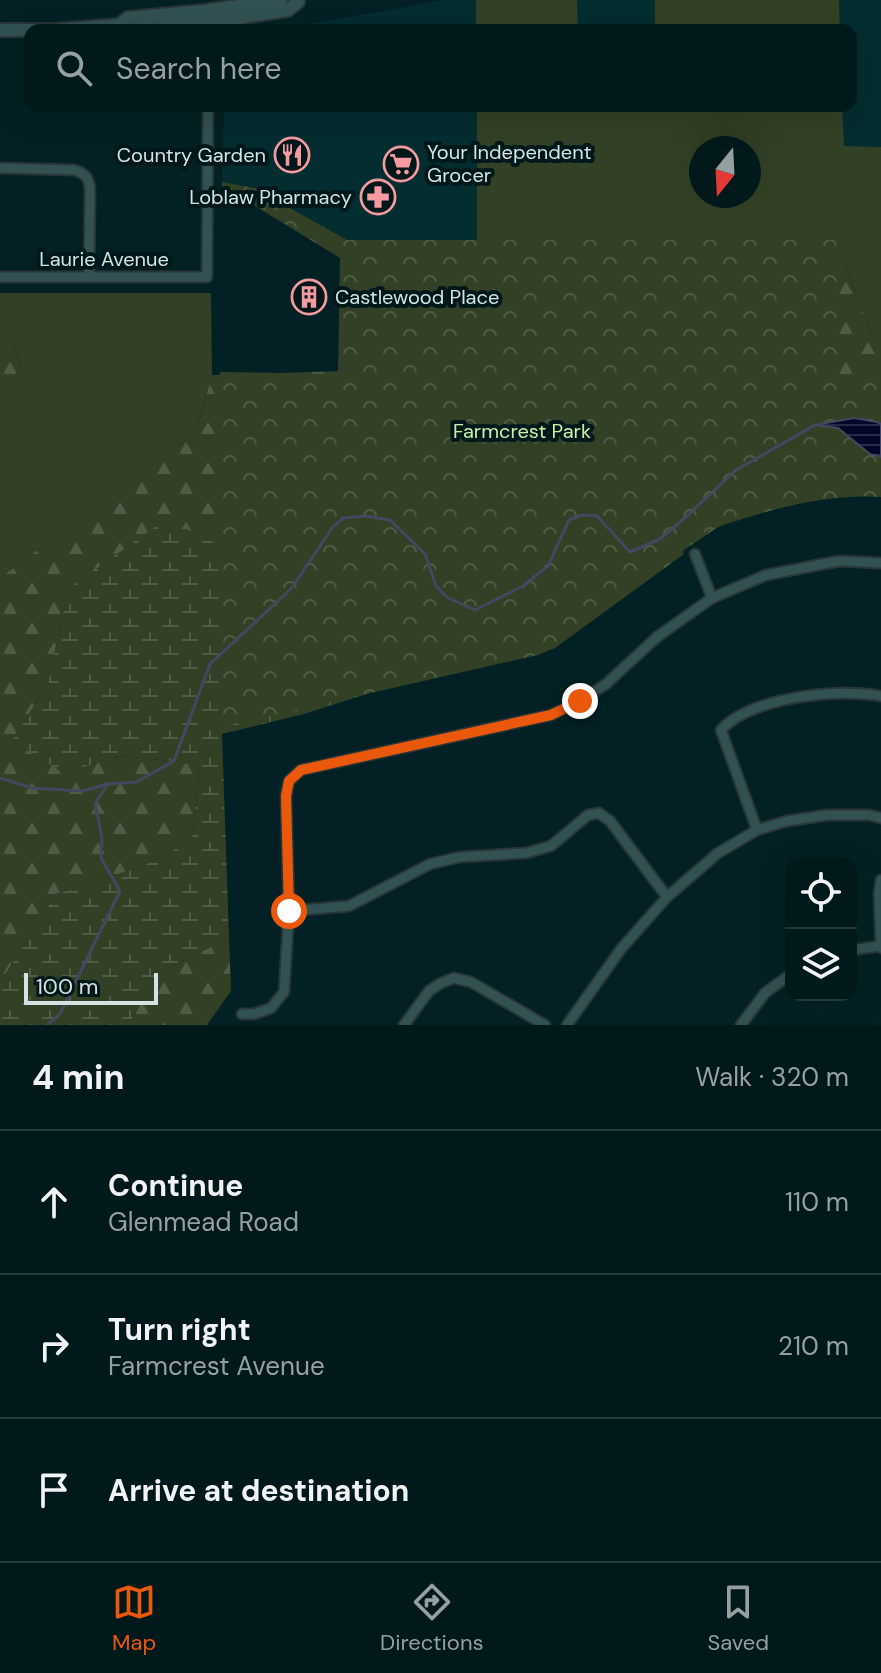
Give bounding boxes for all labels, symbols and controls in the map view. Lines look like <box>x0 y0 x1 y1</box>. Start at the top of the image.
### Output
search box <box>24 24 857 112</box>
icon: search <box>52 46 96 90</box>
text: Search here <box>116 49 282 88</box>
restaurant icon: Country Garden <box>273 136 311 174</box>
north arrow <box>689 136 761 208</box>
place label: Your Independent Grocer <box>427 139 592 188</box>
place label: Country Garden <box>117 142 266 168</box>
supermarket icon: Your Independent Grocer <box>382 145 420 183</box>
pharmacy icon: Loblaw Pharmacy <box>359 178 397 216</box>
place label: Loblaw Pharmacy <box>189 184 352 210</box>
street label: Laurie Avenue <box>39 246 169 272</box>
building icon: Castlewood Place <box>290 278 328 316</box>
place label: Castlewood Place <box>335 284 499 310</box>
park label: Farmcrest Park <box>453 418 591 444</box>
route end <box>562 683 598 719</box>
map controls <box>785 857 857 1001</box>
button: locate <box>785 857 857 929</box>
route start <box>271 893 307 929</box>
button: layers <box>785 929 857 1001</box>
scale bar <box>24 969 158 1005</box>
text: 100 m <box>36 972 98 1001</box>
text: 4 min <box>32 1055 124 1100</box>
text: Walk · 320 m <box>695 1060 849 1094</box>
text: Continue <box>108 1166 243 1205</box>
icon: ahead <box>32 1180 76 1224</box>
text: 110 m <box>785 1185 849 1219</box>
text: Glenmead Road <box>108 1205 299 1239</box>
text: Turn right <box>108 1310 251 1349</box>
icon: right <box>32 1324 76 1368</box>
text: 210 m <box>778 1329 849 1363</box>
text: Farmcrest Avenue <box>108 1349 325 1383</box>
icon: arrive <box>32 1468 76 1512</box>
text: Arrive at destination <box>108 1471 409 1510</box>
tab: Map <box>112 1580 156 1657</box>
tab: Directions <box>380 1580 484 1657</box>
tab: Saved <box>707 1580 769 1657</box>

